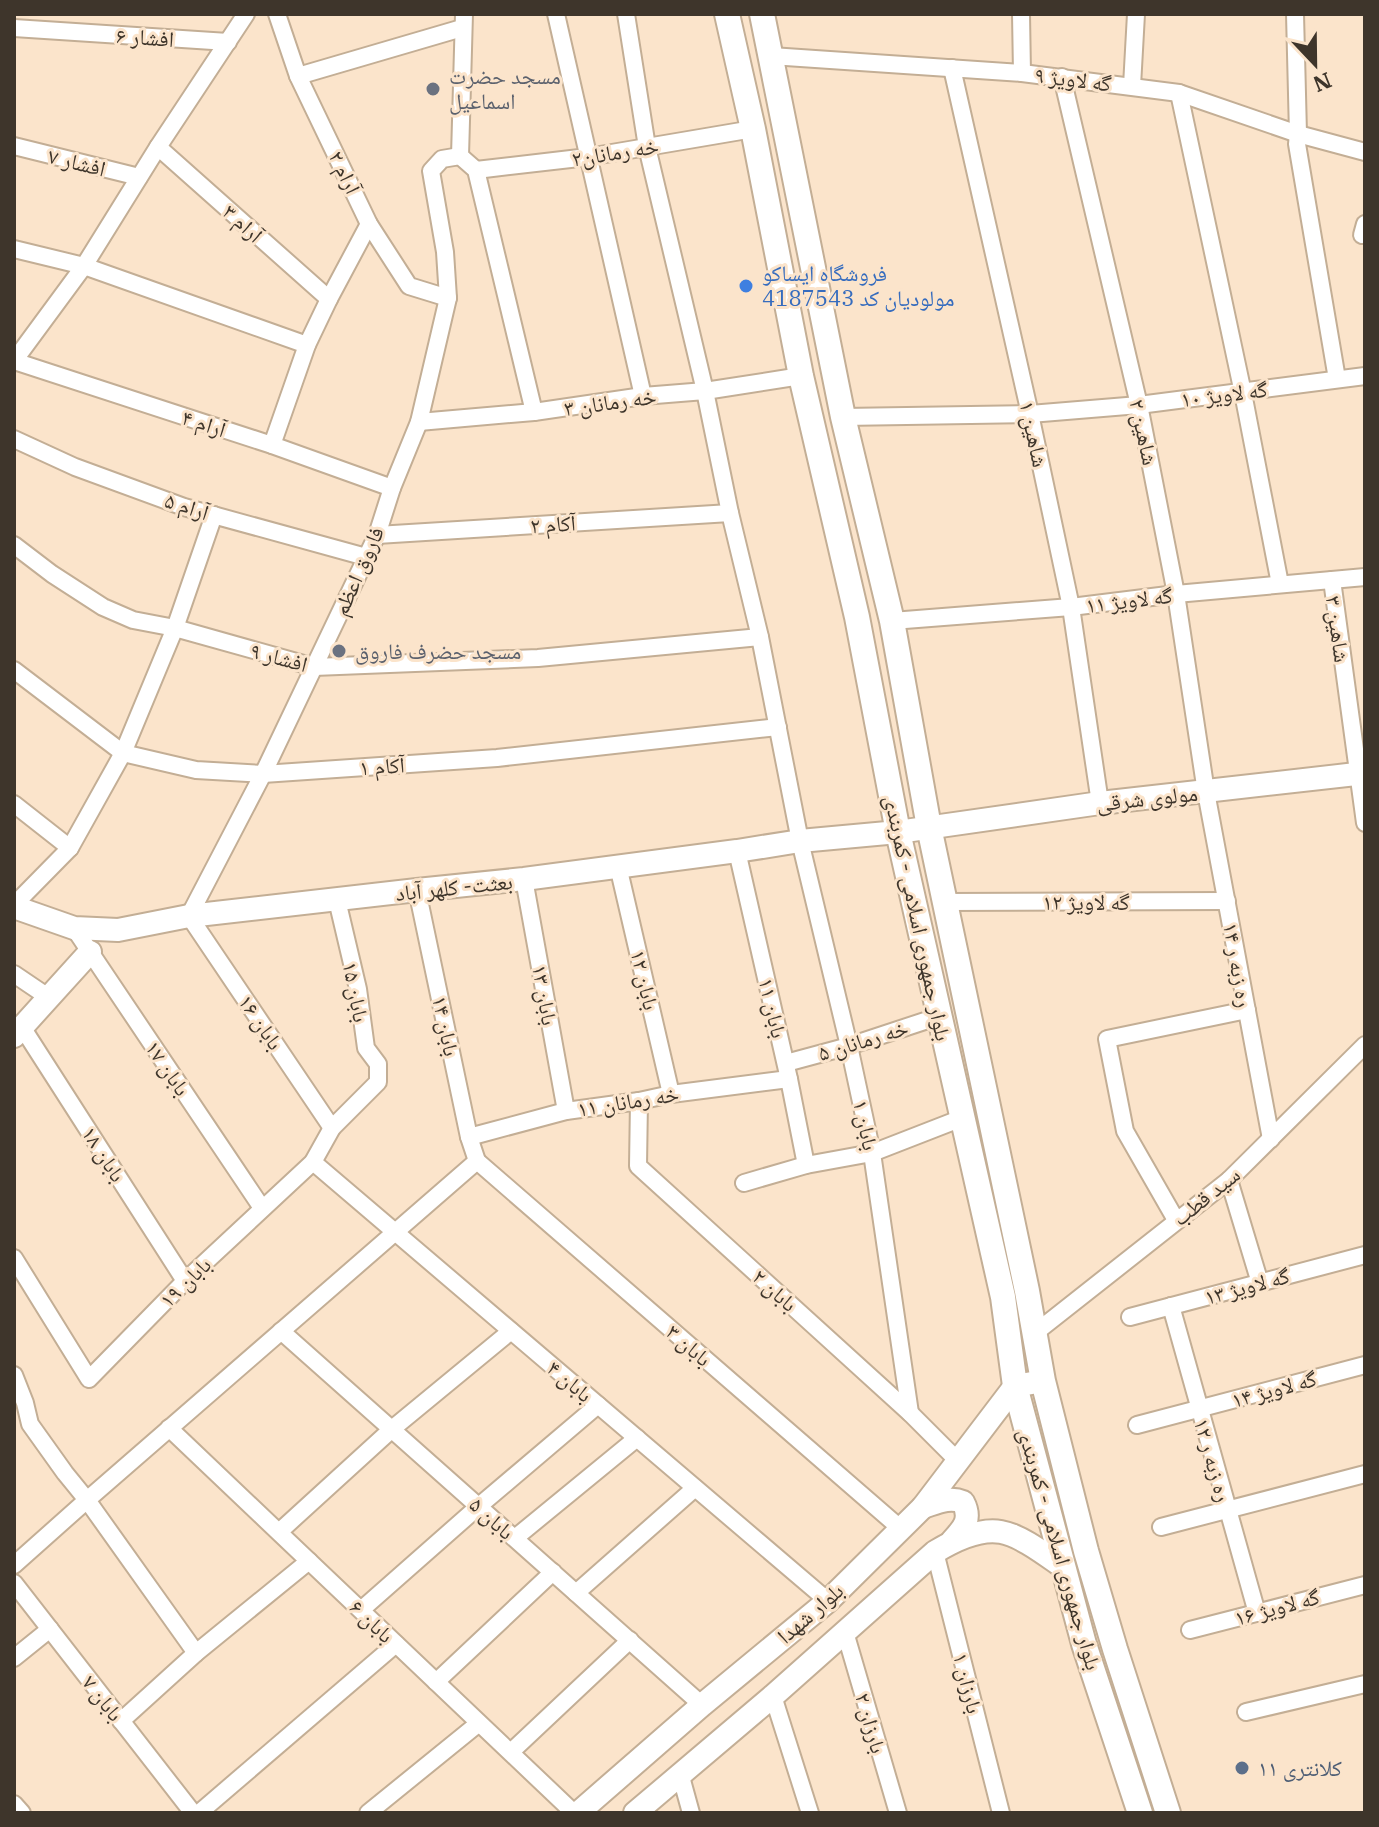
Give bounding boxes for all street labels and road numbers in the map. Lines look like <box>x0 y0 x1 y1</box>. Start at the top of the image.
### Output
street label: افشار ۶ <box>115 20 175 53</box>
street label: گه لاویژ ۹ <box>1033 59 1113 98</box>
street label: خه رمانان۲ <box>569 130 660 173</box>
street label: افشار ۷ <box>45 140 109 183</box>
street label: آرام ۲ <box>322 145 368 199</box>
street label: آرام ۳ <box>216 197 270 249</box>
street label: گه لاویژ ۱۰ <box>1179 374 1269 413</box>
street label: خه رمانان ۳ <box>562 381 658 422</box>
street label: شاهین ۲ <box>1123 396 1166 468</box>
street label: شاهین ۱ <box>1013 398 1056 470</box>
street label: آرام ۴ <box>178 402 230 444</box>
street label: آرام ۵ <box>161 485 213 527</box>
street label: آکام ۲ <box>529 507 577 541</box>
street label: فاروق اعظم <box>325 522 391 620</box>
street label: گه لاویژ ۱۱ <box>1084 580 1174 619</box>
street label: شاهین ۳ <box>1319 594 1358 664</box>
street label: افشار ۹ <box>247 635 311 678</box>
street label: آکام ۱ <box>358 749 406 783</box>
street label: مولوی شرقی <box>1095 778 1199 817</box>
street label: بلوار جمهوری اسلامی - کمربندی <box>878 792 959 1043</box>
street label: بعثت- کلهر آباد <box>394 866 514 907</box>
street label: گه لاویژ ۱۲ <box>1042 887 1130 916</box>
street label: ره زبه ر ۱۴ <box>1217 920 1260 1010</box>
street label: بابان ۱۲ <box>624 947 666 1013</box>
street label: بابان ۱۵ <box>336 959 377 1025</box>
street label: بابان ۱۳ <box>526 962 565 1027</box>
street label: بابان ۱۱ <box>752 975 794 1041</box>
street label: بابان ۱۶ <box>232 988 290 1055</box>
street label: بابان ۱۴ <box>426 993 467 1059</box>
street label: خه رمانان ۵ <box>814 1012 911 1067</box>
street label: بابان ۱۷ <box>139 1034 197 1101</box>
street label: خه رمانان ۱۱ <box>575 1078 681 1123</box>
street label: بابان ۱ <box>847 1097 886 1153</box>
street label: بابان ۱۸ <box>76 1120 133 1187</box>
street label: سید قطب <box>1166 1159 1246 1232</box>
street label: بابان ۱۹ <box>153 1250 217 1313</box>
street label: گه لاویژ ۱۳ <box>1201 1260 1293 1311</box>
street label: بابان ۲ <box>747 1262 804 1318</box>
street label: بابان ۳ <box>661 1317 718 1372</box>
street label: بابان ۴ <box>541 1353 599 1408</box>
street label: گه لاویژ ۱۴ <box>1228 1363 1320 1414</box>
street label: ره زبه ر ۱۲ <box>1188 1415 1239 1505</box>
street label: بلوار جمهوری اسلامی - کمربندی <box>1012 1425 1109 1673</box>
street label: بابان ۵ <box>464 1490 521 1546</box>
street label: بلوار شهدا <box>770 1576 849 1650</box>
street label: ۱۶ گه لاویژ <box>1231 1581 1323 1632</box>
street label: بابان ۶ <box>344 1592 401 1649</box>
street label: بارزان ۱ <box>947 1649 990 1716</box>
street label: بابان ۷ <box>76 1669 131 1727</box>
street label: بارزان ۲ <box>849 1689 894 1757</box>

